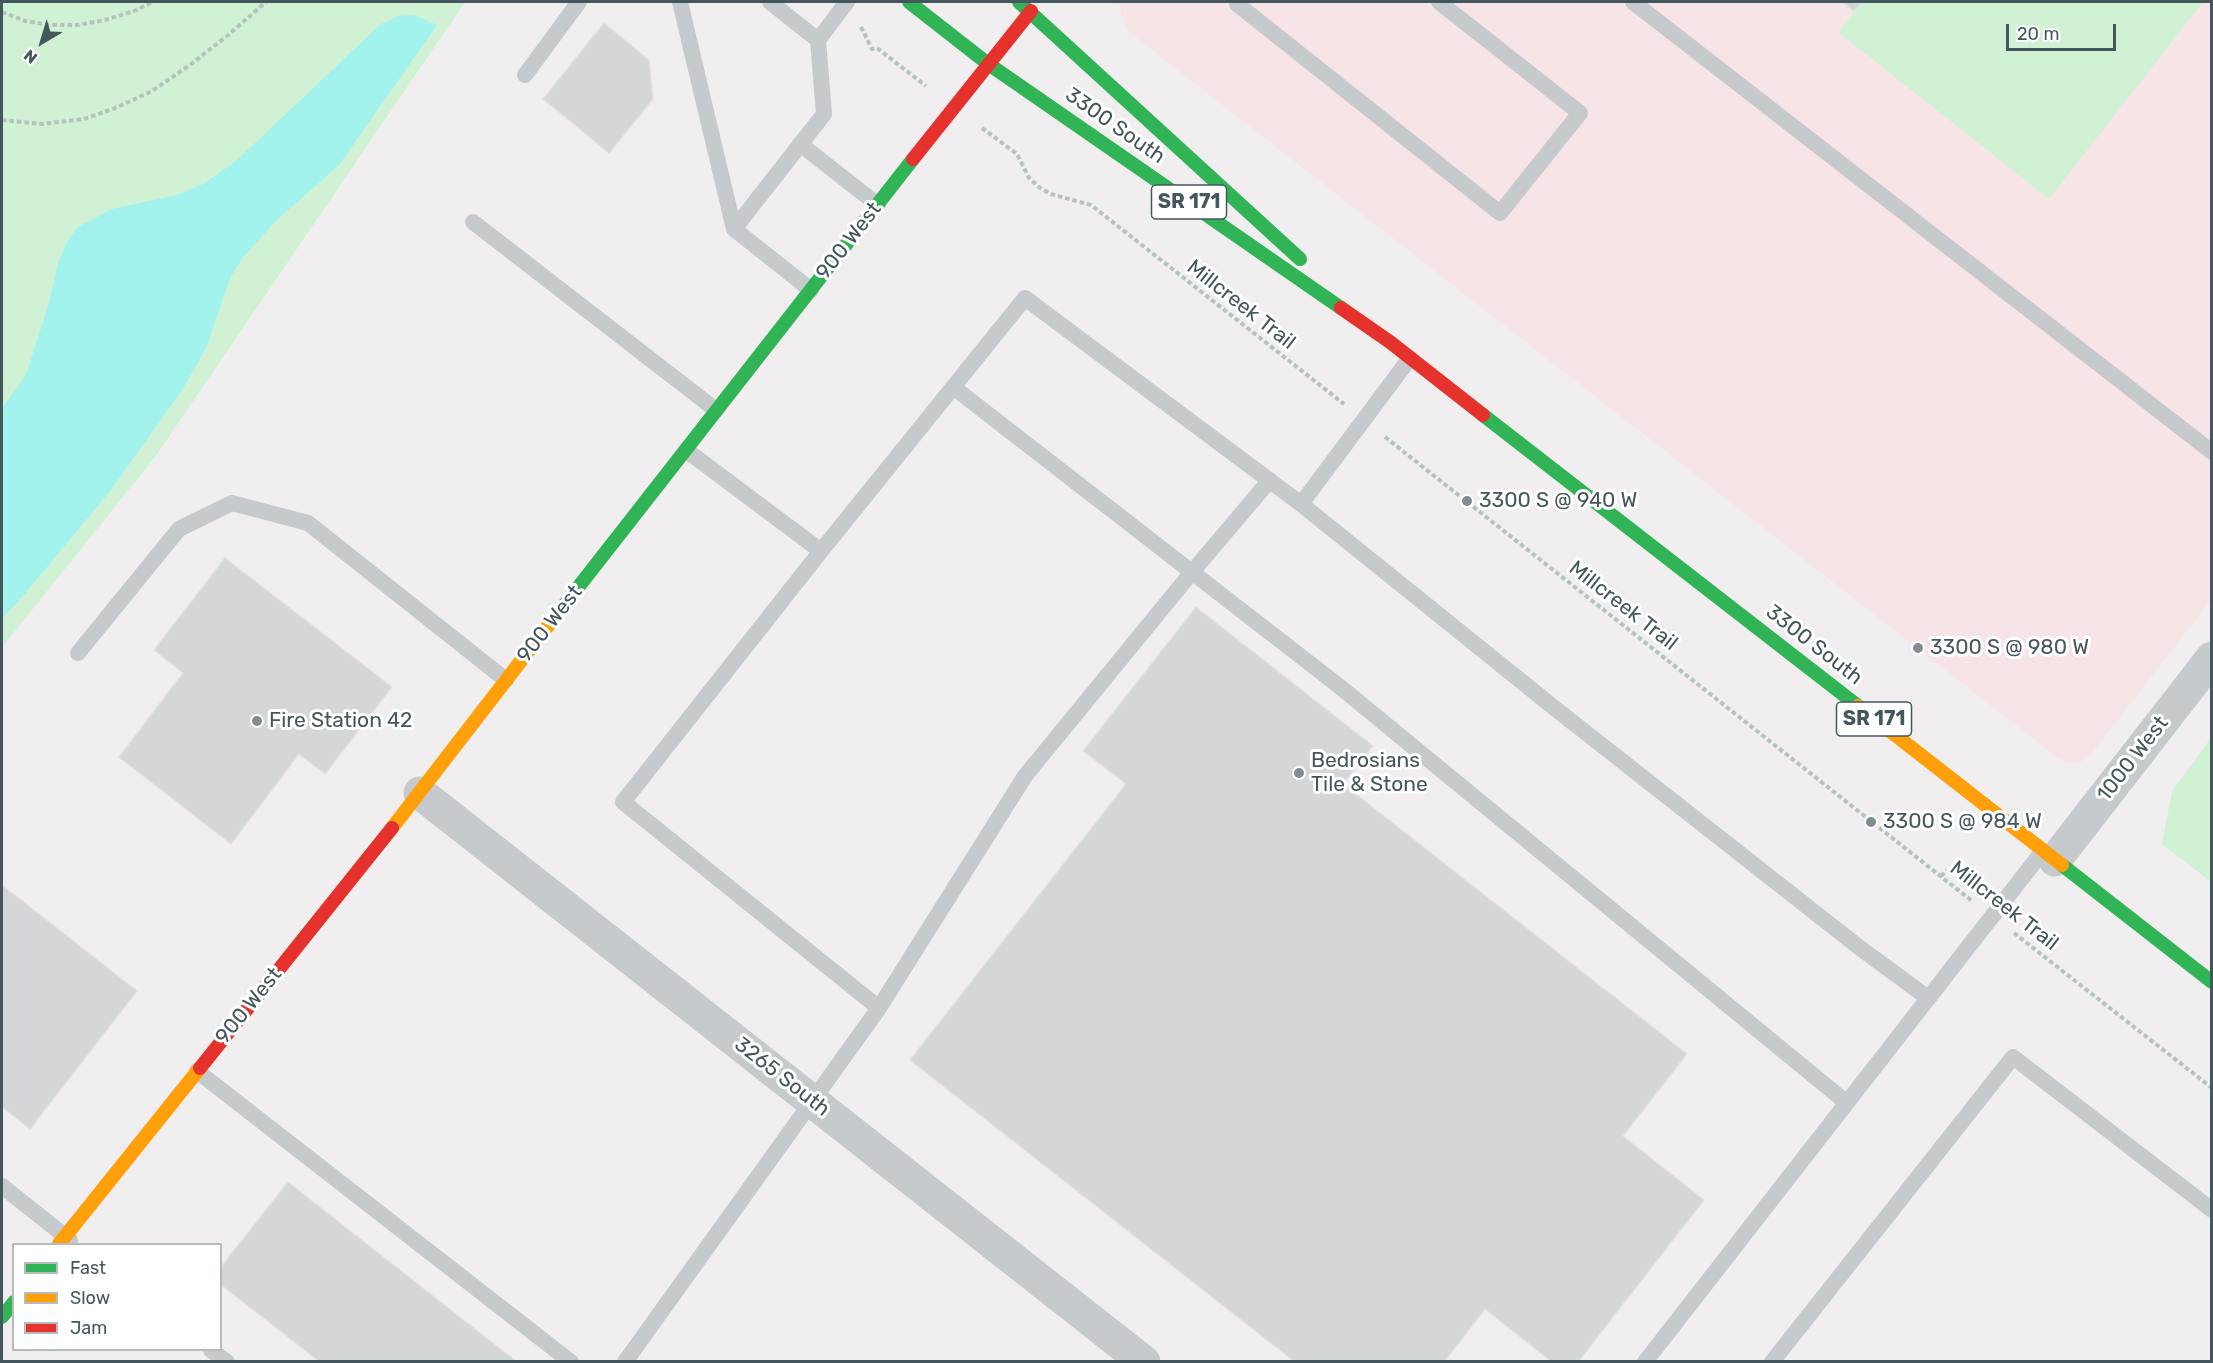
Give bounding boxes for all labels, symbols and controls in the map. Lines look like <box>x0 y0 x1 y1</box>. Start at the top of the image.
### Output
north arrow <box>12 12 72 72</box>
scale bar <box>2009 12 2118 50</box>
text: 20 m <box>2017 23 2059 45</box>
text: N <box>20 46 41 68</box>
street label: 3300 South <box>1060 82 1170 170</box>
road number: SR 171 <box>1152 185 1226 219</box>
street label: 900 West <box>811 197 887 285</box>
street label: Millcreek Trail <box>1182 255 1300 355</box>
place label: 3300 S @ 940 W <box>1479 488 1637 514</box>
marker: 3300 S @ 940 W <box>1460 494 1474 508</box>
street label: Millcreek Trail <box>1564 556 1682 656</box>
street label: 900 West <box>512 580 588 668</box>
street label: 3300 South <box>1761 599 1867 691</box>
place label: 3300 S @ 980 W <box>1930 635 2089 661</box>
marker: 3300 S @ 980 W <box>1911 641 1925 655</box>
road number: SR 171 <box>1836 702 1912 736</box>
place label: Fire Station 42 <box>269 708 412 734</box>
street label: 1000 West <box>2092 711 2174 807</box>
marker: Fire Station 42 <box>250 714 264 728</box>
place label: Bedrosians Tile & Stone <box>1311 748 1428 798</box>
marker: Bedrosians Tile & Stone <box>1292 766 1306 780</box>
place label: 3300 S @ 984 W <box>1883 809 2042 835</box>
marker: 3300 S @ 984 W <box>1864 815 1878 829</box>
street label: Millcreek Trail <box>1945 856 2063 956</box>
street label: 900 West <box>210 963 288 1049</box>
street label: 3265 South <box>729 1032 835 1122</box>
legend <box>12 1243 222 1351</box>
text: Fast <box>70 1257 106 1279</box>
text: Slow <box>70 1287 110 1309</box>
text: Jam <box>70 1317 107 1339</box>

